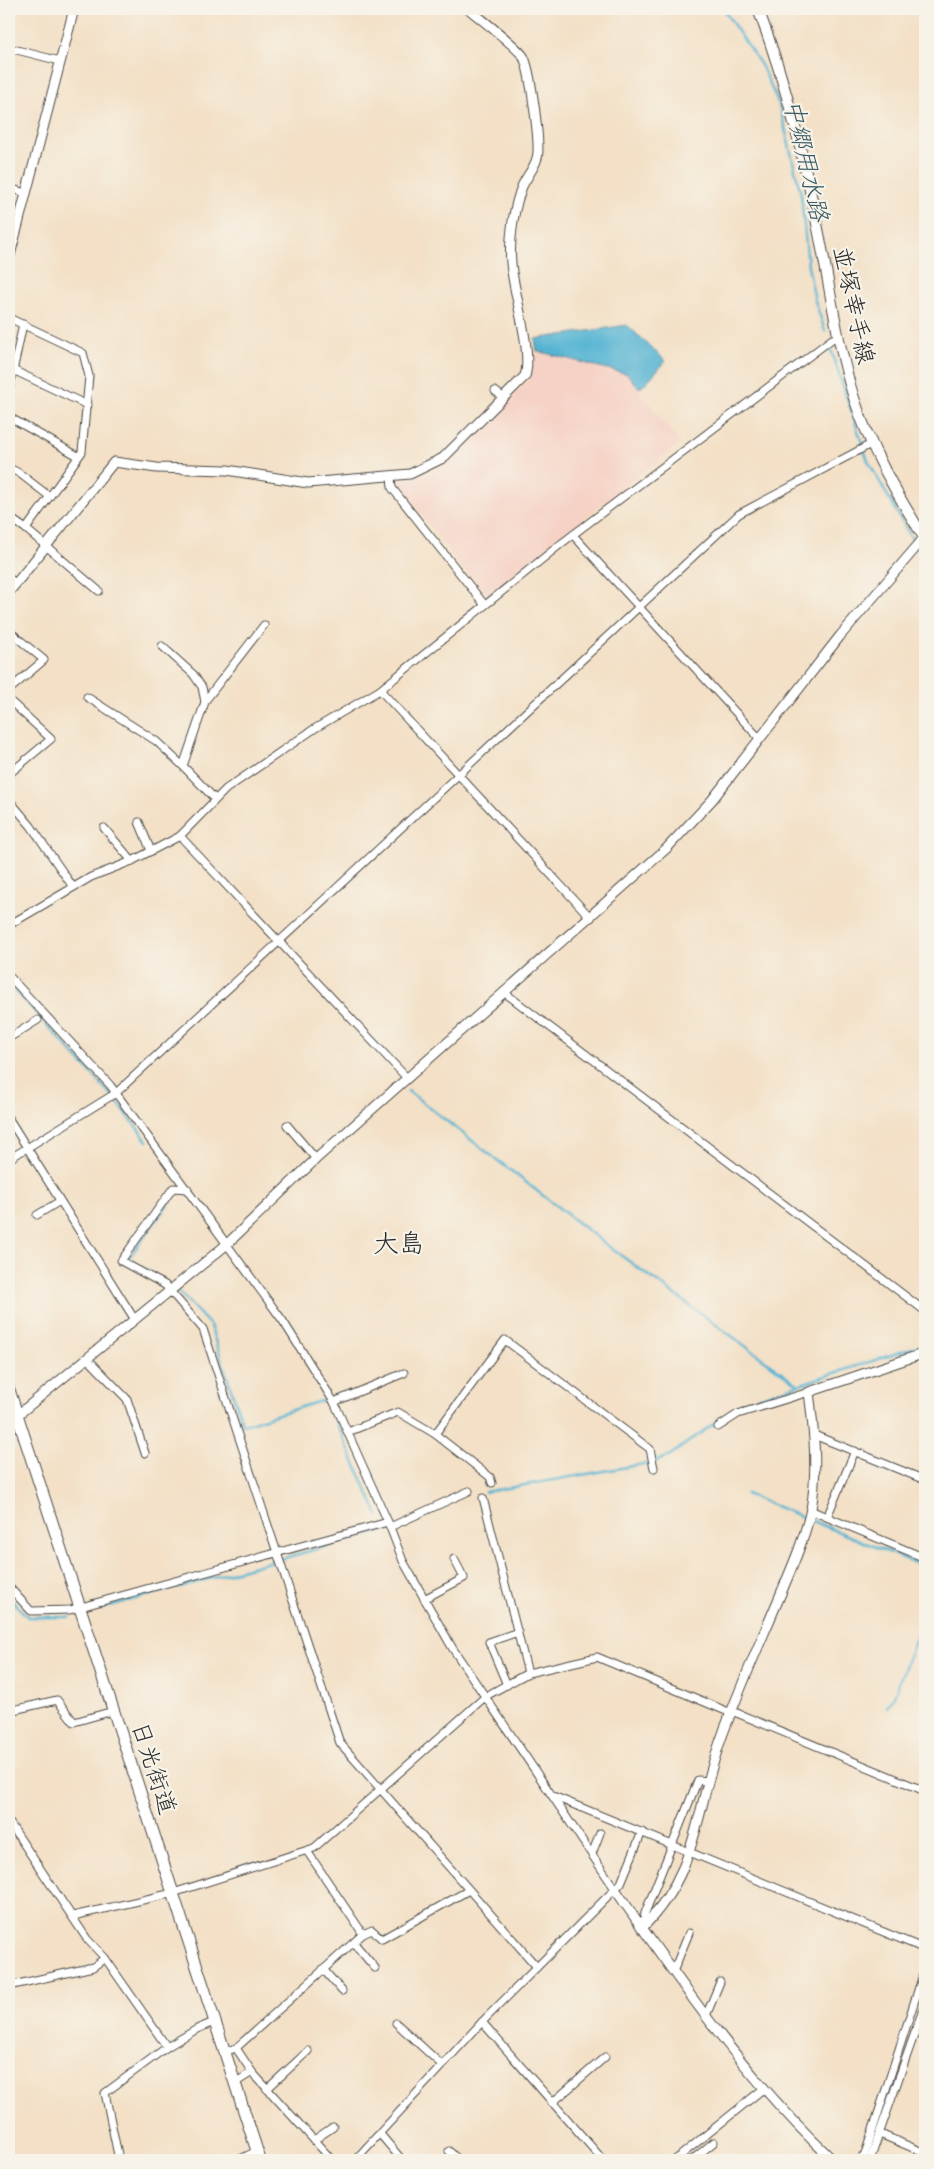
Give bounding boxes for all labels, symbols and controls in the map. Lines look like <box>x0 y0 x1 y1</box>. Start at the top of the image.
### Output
water label: 中郷用水路 <box>776 96 836 227</box>
street label: 並塚幸手線 <box>827 243 881 367</box>
district label: 大島 <box>373 1227 425 1260</box>
street label: 日光街道 <box>125 1718 183 1818</box>

